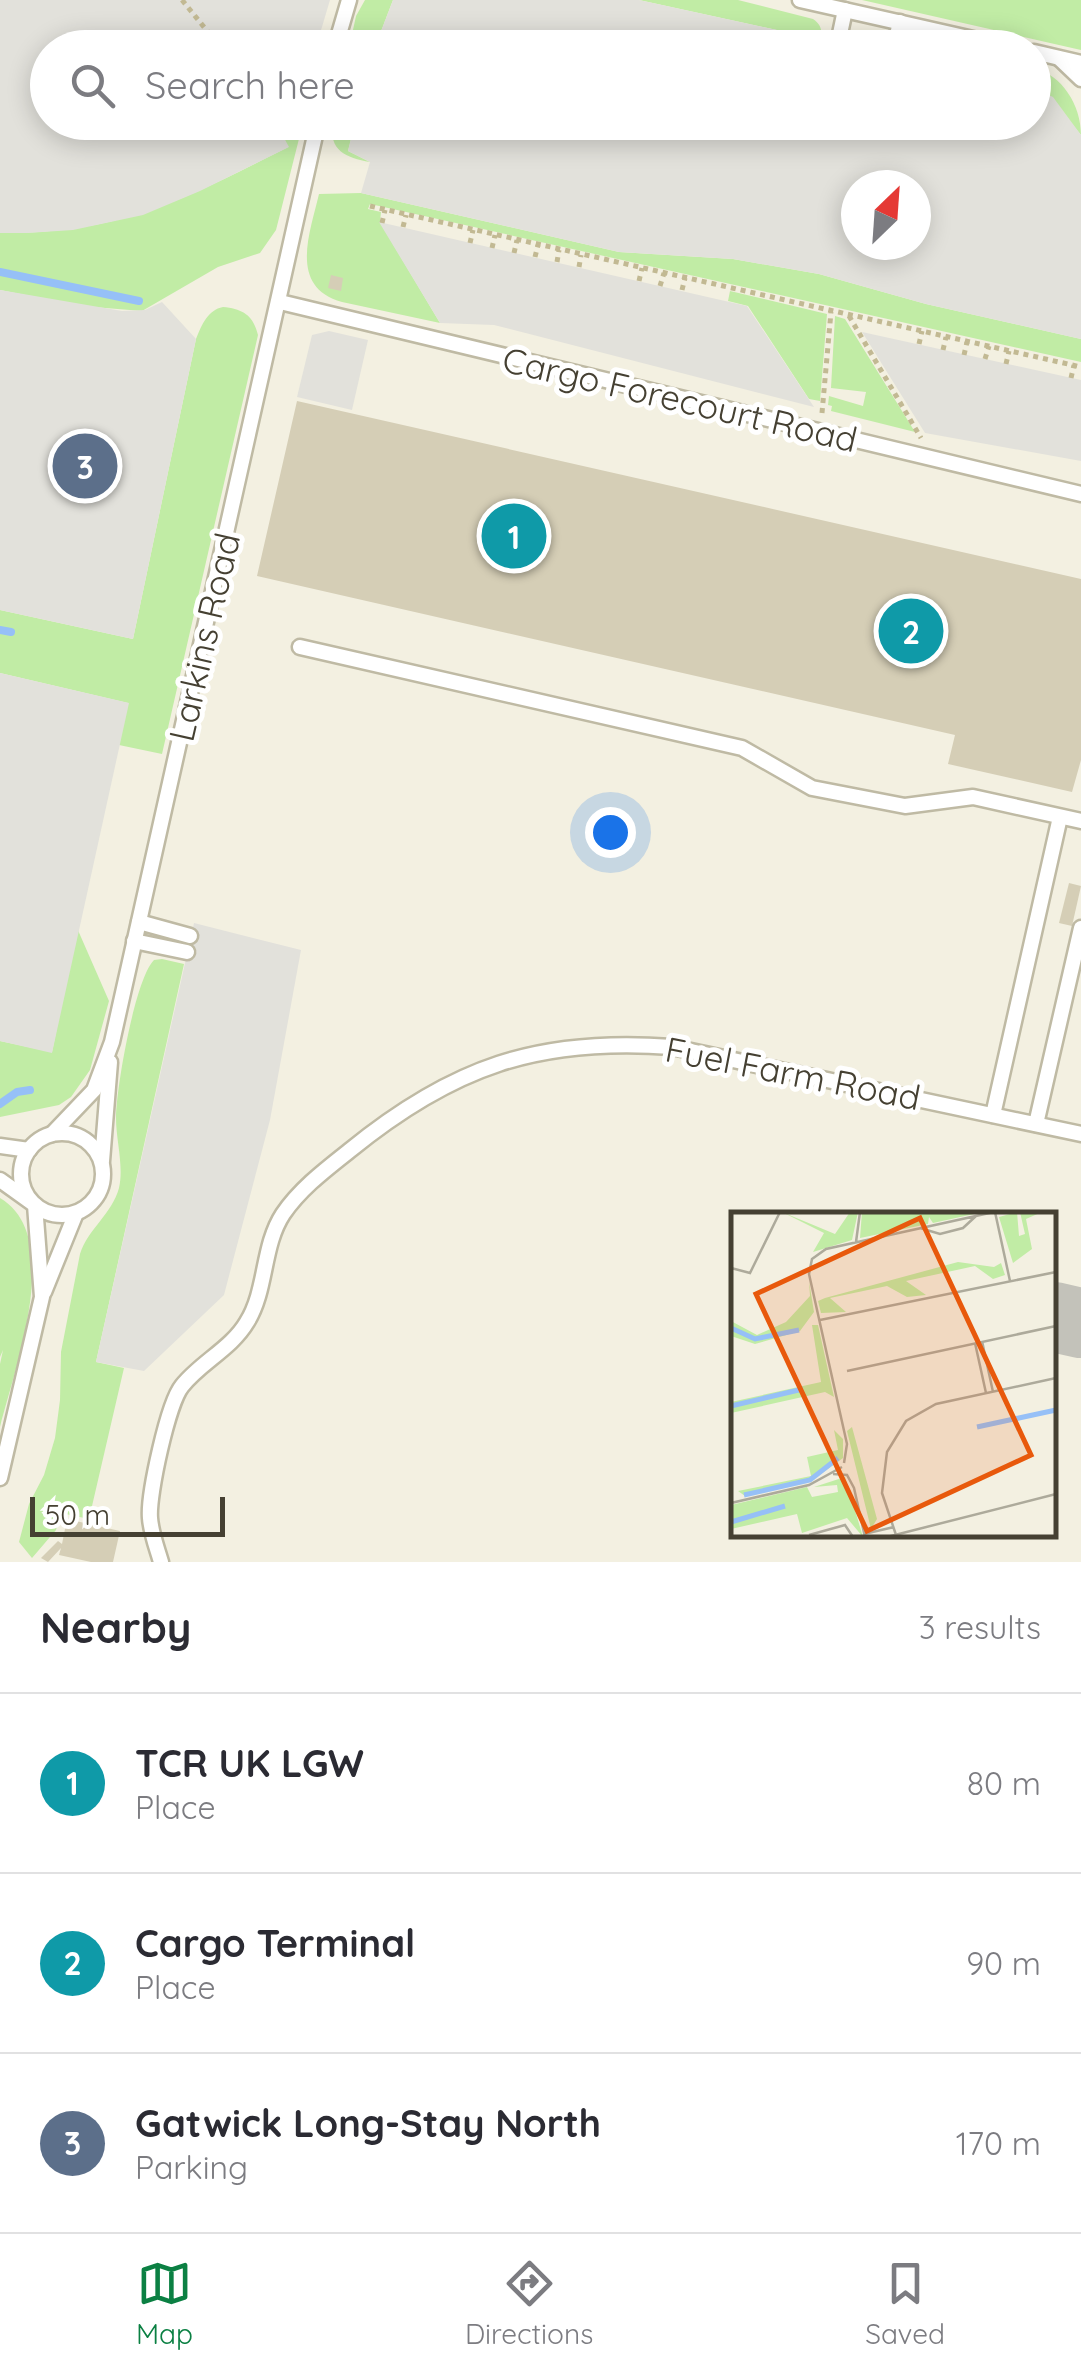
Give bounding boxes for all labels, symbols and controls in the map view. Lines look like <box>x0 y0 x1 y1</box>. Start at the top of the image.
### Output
search box <box>30 30 1051 140</box>
icon: search <box>65 58 120 113</box>
text: Search here <box>145 61 355 109</box>
north arrow <box>841 170 931 260</box>
street label: Cargo Forecourt Road <box>498 337 862 461</box>
pin: 3 <box>52 428 118 504</box>
pin: 1 <box>482 498 546 574</box>
street label: Larkins Road <box>159 528 249 746</box>
pin: 2 <box>878 594 944 668</box>
your location <box>585 807 636 858</box>
street label: Fuel Farm Road <box>662 1027 924 1119</box>
inset map <box>731 1212 1056 1537</box>
scale bar <box>30 1492 225 1536</box>
text: 50 m <box>45 1497 110 1532</box>
text: Nearby <box>40 1601 191 1654</box>
text: 3 results <box>919 1607 1041 1647</box>
text: TCR UK LGW <box>135 1739 364 1787</box>
text: 1 <box>66 1763 79 1803</box>
text: 80 m <box>967 1763 1041 1803</box>
text: Place <box>135 1787 215 1827</box>
text: Cargo Terminal <box>135 1919 415 1967</box>
text: 2 <box>63 1943 82 1983</box>
text: 90 m <box>966 1943 1041 1983</box>
text: Place <box>135 1967 215 2007</box>
text: Gatwick Long-Stay North <box>135 2099 601 2147</box>
text: 3 <box>64 2123 81 2163</box>
text: 170 m <box>956 2123 1041 2163</box>
text: Parking <box>135 2147 248 2187</box>
tab: Map <box>136 2256 193 2351</box>
tab: Directions <box>465 2256 593 2351</box>
tab: Saved <box>865 2256 945 2351</box>

